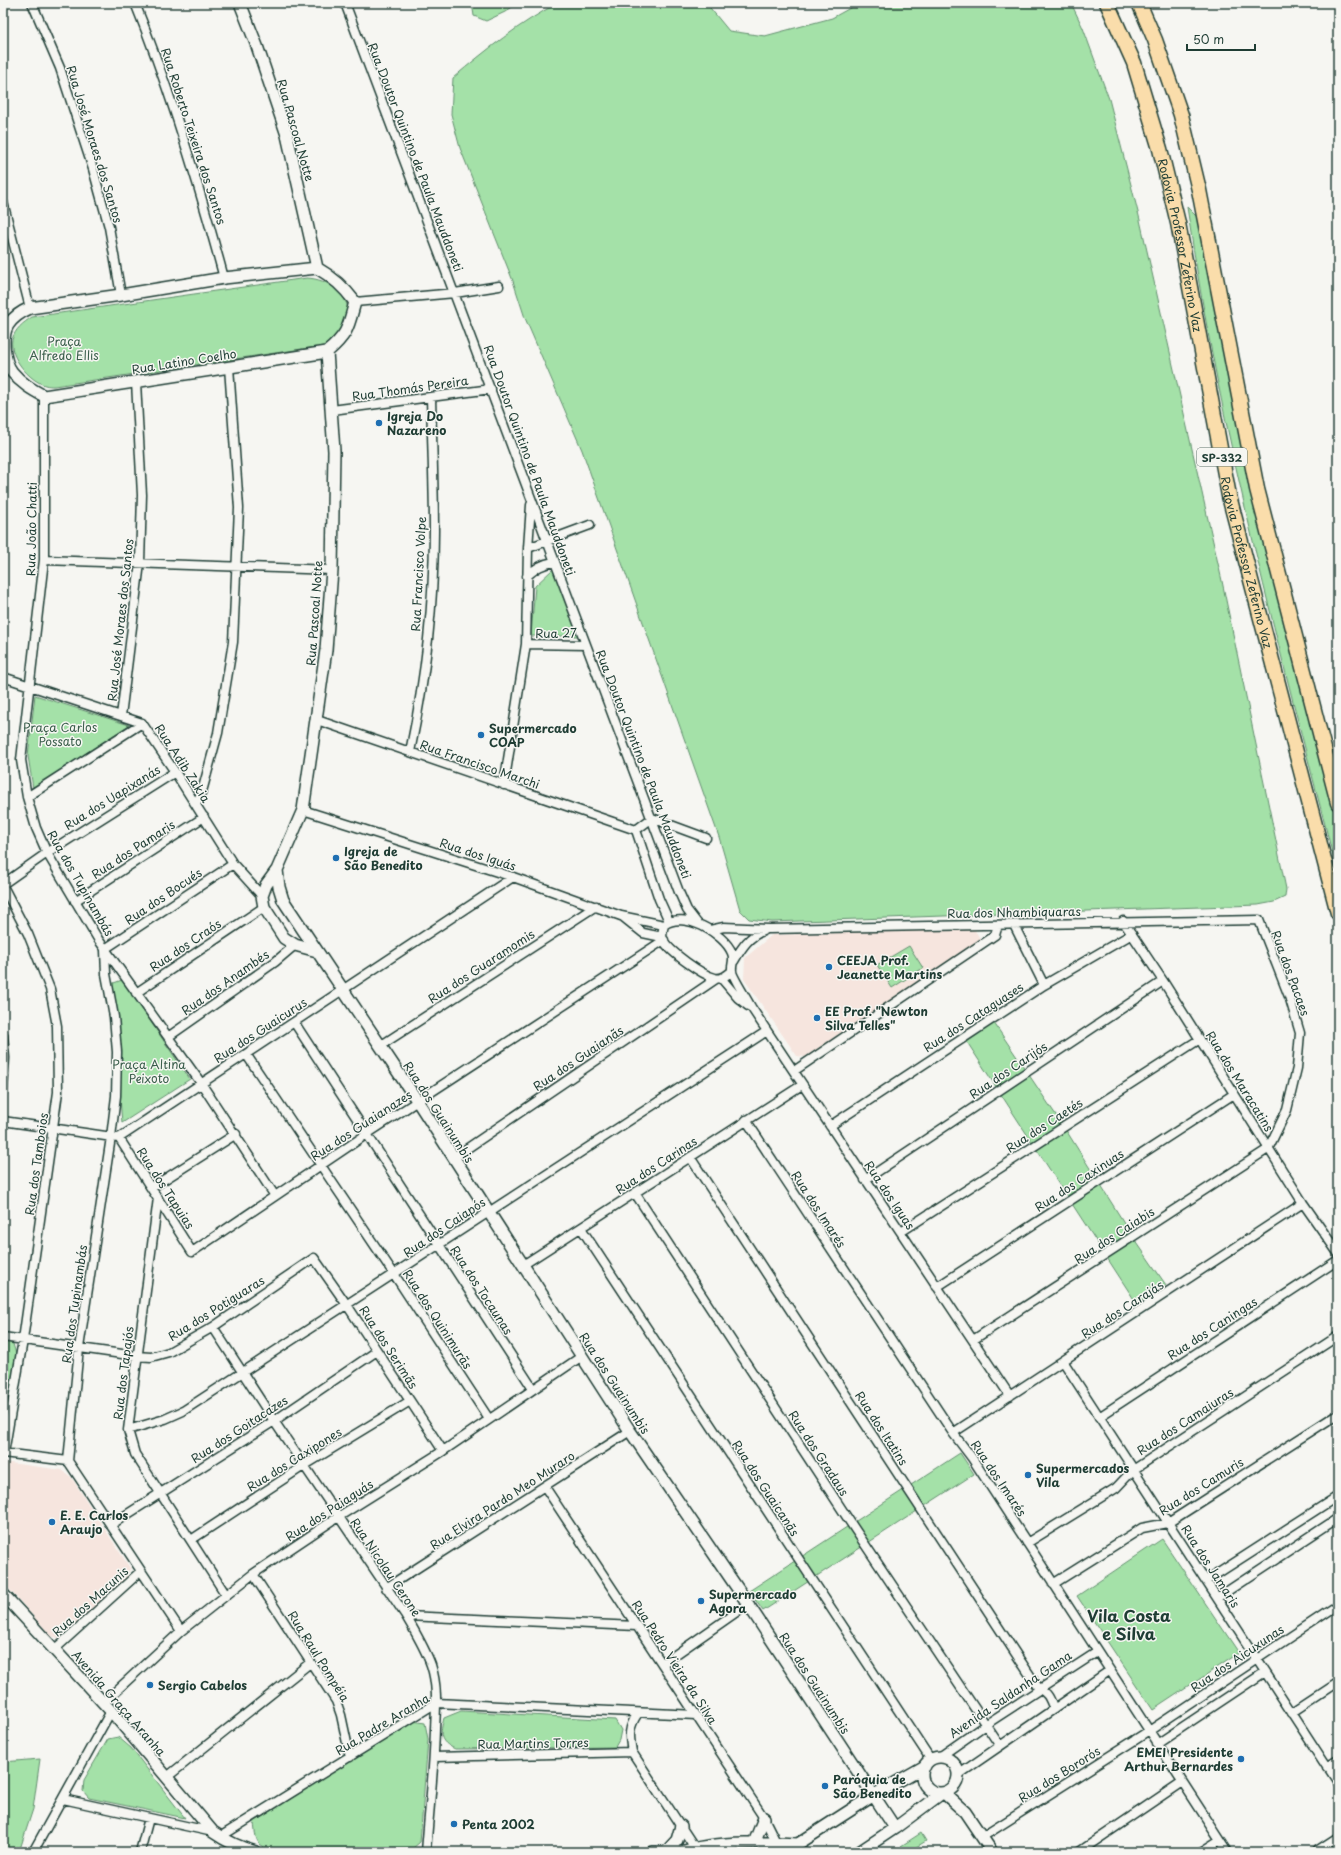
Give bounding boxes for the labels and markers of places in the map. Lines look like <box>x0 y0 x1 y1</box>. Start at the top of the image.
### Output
place label: Igreja Do Nazareno <box>387 407 446 439</box>
marker: Igreja Do Nazareno <box>374 418 384 428</box>
place label: Supermercado COAP <box>489 719 577 751</box>
marker: Supermercado COAP <box>476 730 486 740</box>
place label: Igreja de São Benedito <box>344 842 423 874</box>
marker: Igreja de São Benedito <box>331 853 341 863</box>
place label: CEEJA Prof. Jeanette Martins <box>837 951 943 983</box>
marker: CEEJA Prof. Jeanette Martins <box>824 962 834 972</box>
place label: EE Prof. "Newton Silva Telles" <box>825 1002 928 1034</box>
marker: EE Prof. "Newton Silva Telles" <box>812 1013 822 1023</box>
place label: Supermercados Vila <box>1036 1459 1129 1491</box>
marker: Supermercados Vila <box>1023 1470 1033 1480</box>
place label: E. E. Carlos Araujo <box>60 1506 129 1538</box>
marker: E. E. Carlos Araujo <box>47 1517 57 1527</box>
place label: Supermercado Agora <box>708 1585 797 1617</box>
marker: Supermercado Agora <box>696 1596 706 1606</box>
place label: Sergio Cabelos <box>158 1676 247 1694</box>
marker: Sergio Cabelos <box>145 1680 155 1690</box>
place label: EMEI Presidente Arthur Bernardes <box>1124 1743 1233 1775</box>
marker: EMEI Presidente Arthur Bernardes <box>1236 1754 1246 1764</box>
place label: Paróquia de São Benedito <box>833 1770 912 1802</box>
marker: Paróquia de São Benedito <box>820 1781 830 1791</box>
place label: Penta 2002 <box>462 1815 535 1833</box>
marker: Penta 2002 <box>449 1819 459 1829</box>

